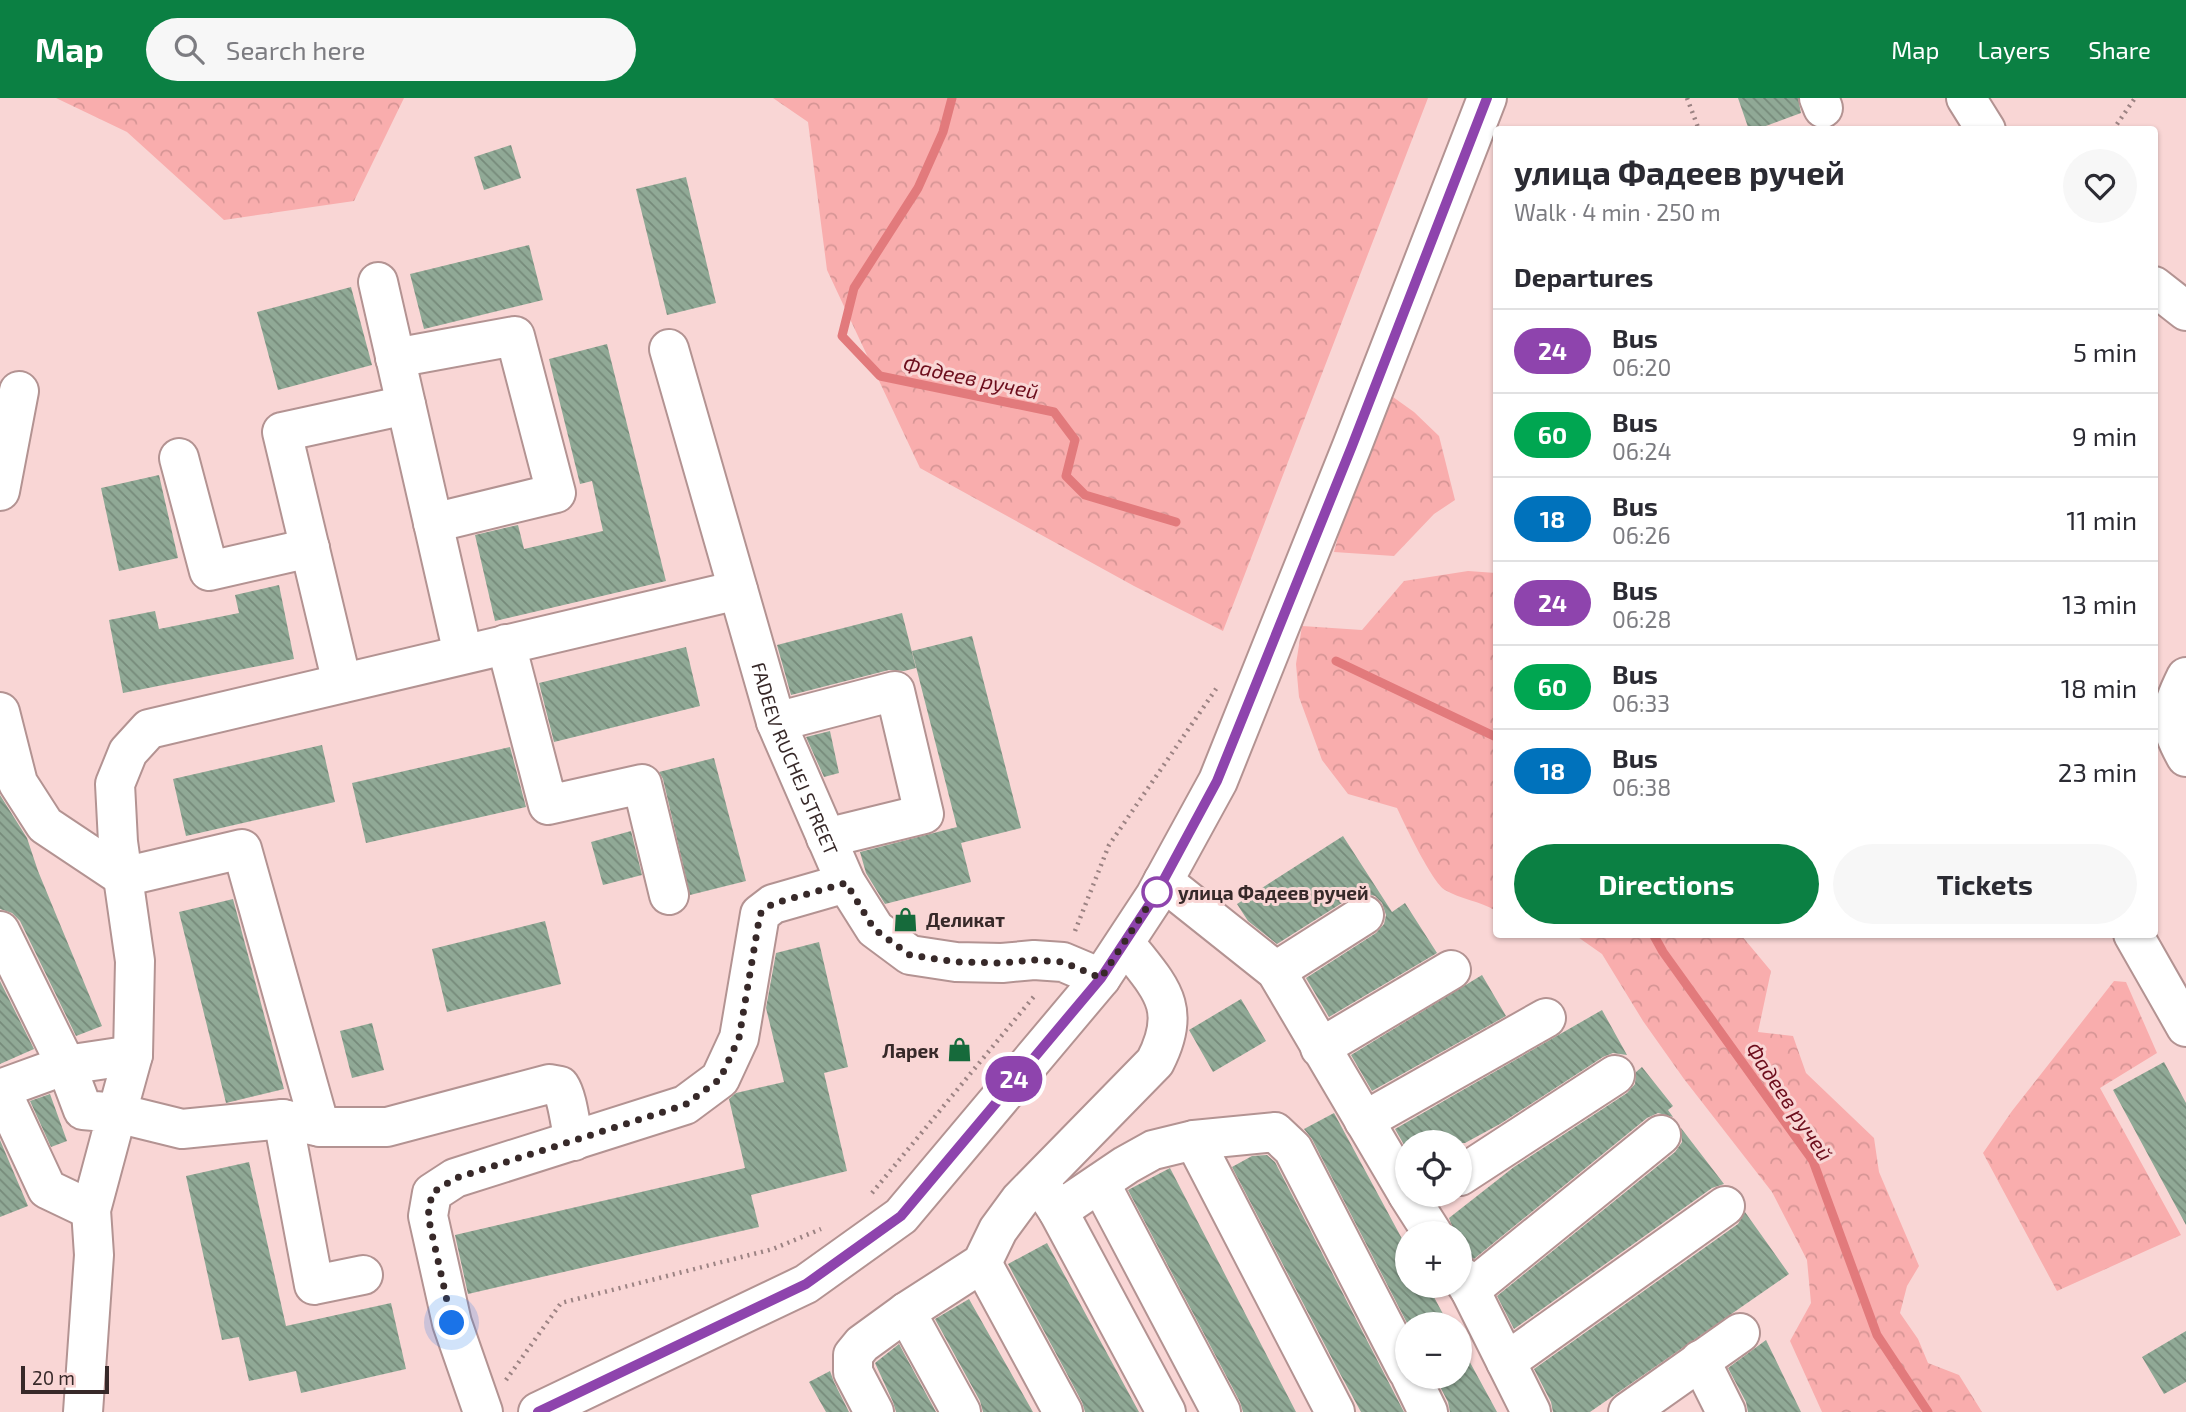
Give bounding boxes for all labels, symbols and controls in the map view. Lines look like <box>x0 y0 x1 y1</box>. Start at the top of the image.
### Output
search box <box>146 18 636 81</box>
text: Map <box>35 29 104 69</box>
icon: search <box>170 30 208 68</box>
text: Search here <box>226 34 365 65</box>
text: Map <box>1891 35 1939 64</box>
text: Layers <box>1977 35 2050 64</box>
text: Share <box>2088 35 2151 64</box>
button: heart <box>2063 149 2137 223</box>
text: улица Фадеев ручей <box>1514 152 1845 192</box>
text: Walk · 4 min · 250 m <box>1514 198 1721 226</box>
text: Departures <box>1514 261 1653 292</box>
text: Bus <box>1612 322 1658 353</box>
text: 24 <box>1538 336 1567 365</box>
text: 5 min <box>2073 336 2137 367</box>
water label: Фадеев ручей <box>901 350 1041 404</box>
text: 06:20 <box>1612 353 1671 381</box>
text: Bus <box>1612 406 1658 437</box>
text: 60 <box>1538 420 1567 449</box>
text: 9 min <box>2072 420 2137 451</box>
text: 06:24 <box>1612 437 1672 465</box>
text: Bus <box>1612 490 1658 521</box>
text: 18 <box>1540 504 1565 533</box>
text: 11 min <box>2066 504 2137 535</box>
text: 06:26 <box>1612 521 1671 549</box>
text: Bus <box>1612 574 1658 605</box>
text: 24 <box>1538 588 1567 617</box>
text: 13 min <box>2062 588 2137 619</box>
text: 06:28 <box>1612 605 1671 633</box>
text: Bus <box>1612 658 1658 689</box>
street label: FADEEV RUCHEJ STREET <box>748 659 844 858</box>
text: 60 <box>1538 672 1567 701</box>
text: 18 min <box>2061 672 2137 703</box>
text: 06:33 <box>1612 689 1670 717</box>
text: Bus <box>1612 742 1658 773</box>
text: 18 <box>1540 756 1565 785</box>
text: 23 min <box>2058 756 2137 787</box>
text: 06:38 <box>1612 773 1671 801</box>
button: Directions <box>1514 844 1819 924</box>
button: Tickets <box>1833 844 2137 924</box>
marker: улица Фадеев ручей <box>1142 877 1172 907</box>
place label: улица Фадеев ручей <box>1178 881 1369 904</box>
shop icon: Деликат <box>892 905 920 933</box>
place label: Деликат <box>926 908 1005 931</box>
shop icon: Ларек <box>945 1036 973 1064</box>
water label: Фадеев ручей <box>1741 1037 1839 1165</box>
place label: Ларек <box>882 1039 939 1062</box>
line badge: 24 <box>982 1056 1046 1102</box>
text: 24 <box>999 1064 1029 1093</box>
map controls <box>1395 1130 1472 1389</box>
button: locate <box>1395 1130 1472 1207</box>
button: + <box>1395 1221 1472 1298</box>
your location <box>434 1305 469 1340</box>
button: − <box>1395 1312 1472 1389</box>
scale bar <box>21 1363 108 1395</box>
text: 20 m <box>32 1366 75 1389</box>

